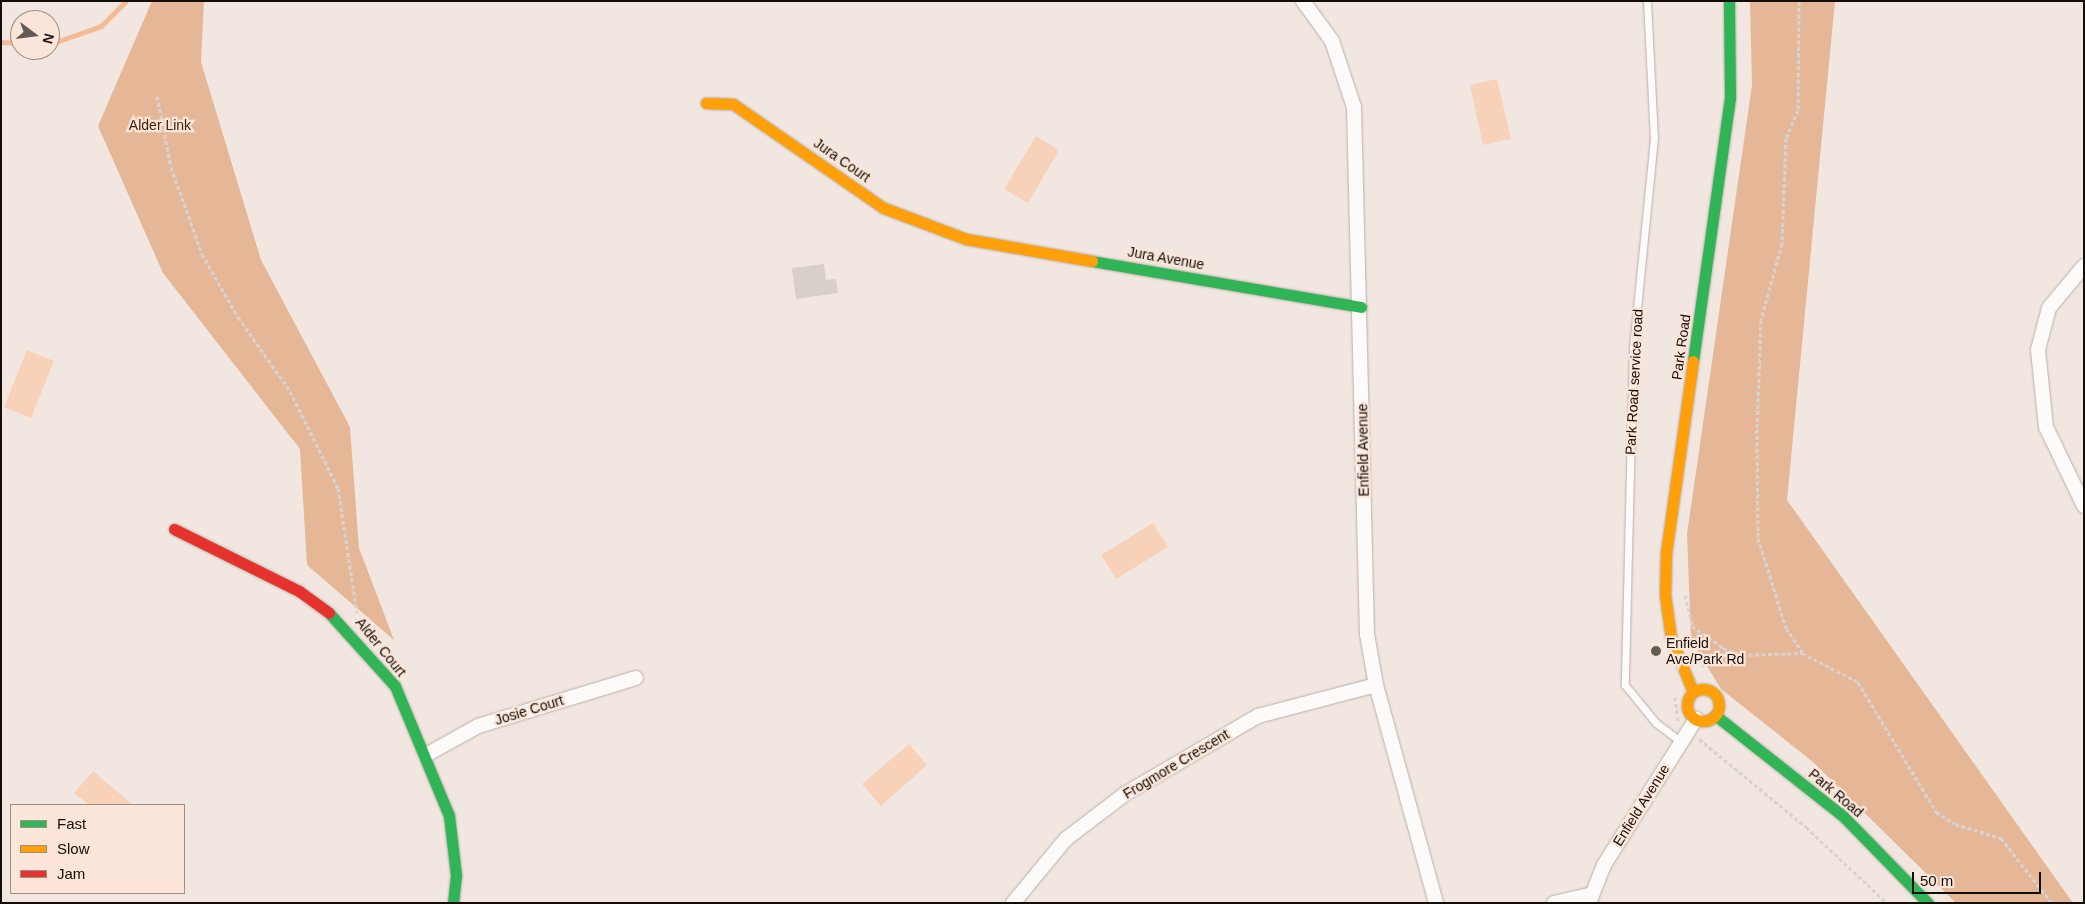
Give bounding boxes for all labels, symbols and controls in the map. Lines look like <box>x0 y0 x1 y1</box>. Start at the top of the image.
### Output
north arrow <box>10 10 60 60</box>
text: N <box>39 32 58 46</box>
park label: Alder Link <box>129 117 191 133</box>
street label: Jura Court <box>810 134 874 186</box>
street label: Jura Avenue <box>1126 243 1206 273</box>
street label: Park Road service road <box>1622 309 1646 455</box>
street label: Park Road <box>1668 313 1694 381</box>
street label: Enfield Avenue <box>1354 403 1372 497</box>
street label: Alder Court <box>352 614 410 680</box>
place label: Enfield Ave/Park Rd <box>1666 635 1744 668</box>
marker: Enfield Ave/Park Rd <box>1650 645 1662 657</box>
street label: Josie Court <box>493 692 565 728</box>
street label: Frogmore Crescent <box>1120 726 1232 802</box>
street label: Enfield Avenue <box>1609 761 1673 849</box>
street label: Park Road <box>1805 765 1867 821</box>
legend <box>10 804 185 894</box>
text: Fast <box>57 815 86 832</box>
text: Slow <box>57 840 90 857</box>
scale bar <box>1915 862 2044 894</box>
text: Jam <box>57 865 85 882</box>
text: 50 m <box>1920 872 1953 889</box>

